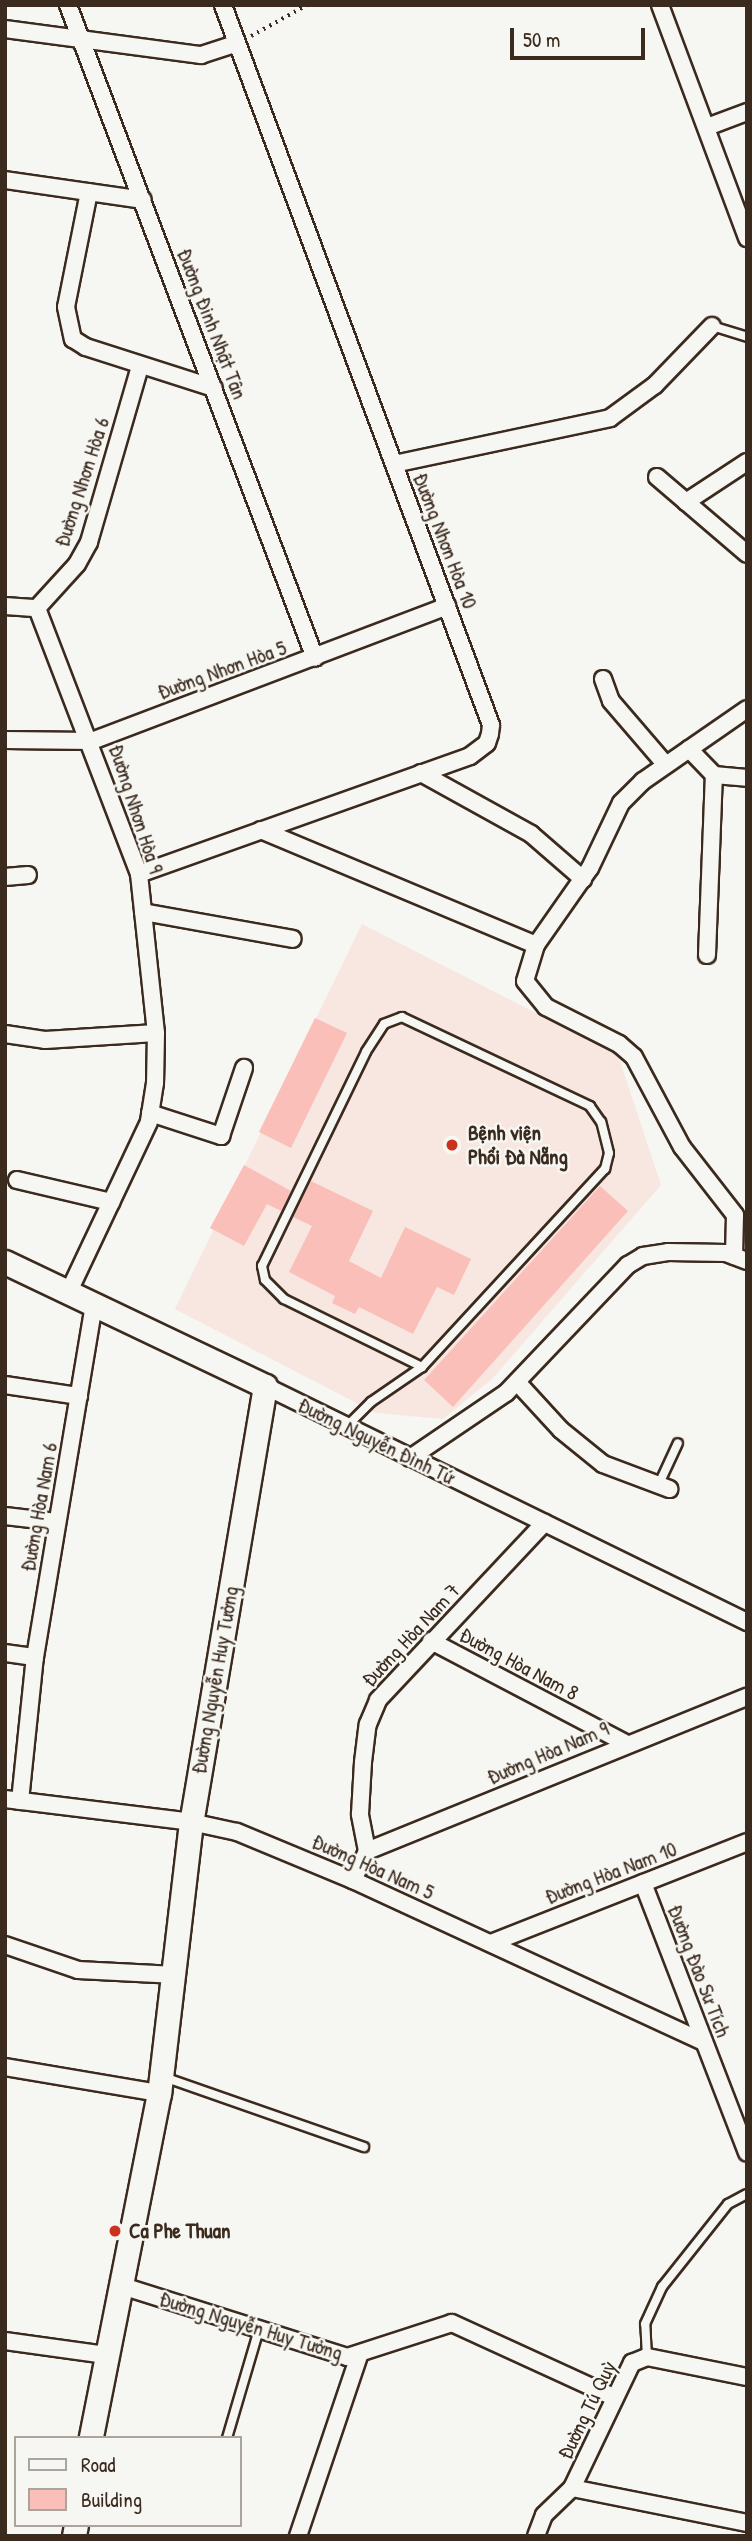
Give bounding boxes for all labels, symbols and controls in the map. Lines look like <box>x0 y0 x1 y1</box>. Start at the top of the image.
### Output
scale bar <box>514 14 649 58</box>
text: 50 m <box>523 25 560 54</box>
street label: Đường Đinh Nhật Tân <box>172 245 252 403</box>
street label: Đường Nhơn Hòa 6 <box>49 414 115 550</box>
street label: Đường Nhơn Hòa 10 <box>408 470 482 612</box>
street label: Đường Nhơn Hòa 5 <box>154 635 290 705</box>
street label: Đường Nhơn Hòa 9 <box>103 741 169 877</box>
place label: Bệnh viện Phổi Đà Nẵng <box>468 1120 568 1170</box>
marker: Bệnh viện Phổi Đà Nẵng <box>442 1135 462 1155</box>
street label: Đường Nguyễn Đình Tứ <box>294 1392 458 1490</box>
street label: Đường Hòa Nam 6 <box>15 1441 63 1573</box>
street label: Đường Hòa Nam 7 <box>357 1578 465 1692</box>
street label: Đường Nguyễn Huy Tưởng <box>186 1584 244 1776</box>
street label: Đường Hòa Nam 8 <box>455 1622 583 1706</box>
street label: Đường Hòa Nam 9 <box>483 1716 613 1790</box>
street label: Đường Hòa Nam 5 <box>308 1829 438 1905</box>
street label: Đường Hòa Nam 10 <box>542 1836 680 1910</box>
street label: Đường Đào Sư Tích <box>662 1901 736 2041</box>
place label: Ca Phe Thuan <box>129 2218 230 2244</box>
marker: Ca Phe Thuan <box>107 2223 123 2239</box>
street label: Đường Nguyễn Huy Tưởng <box>156 2286 346 2366</box>
street label: Đường Tú Quỳ <box>552 2357 622 2463</box>
legend <box>14 2436 242 2527</box>
text: Road <box>81 2450 115 2479</box>
text: Building <box>81 2485 142 2514</box>

